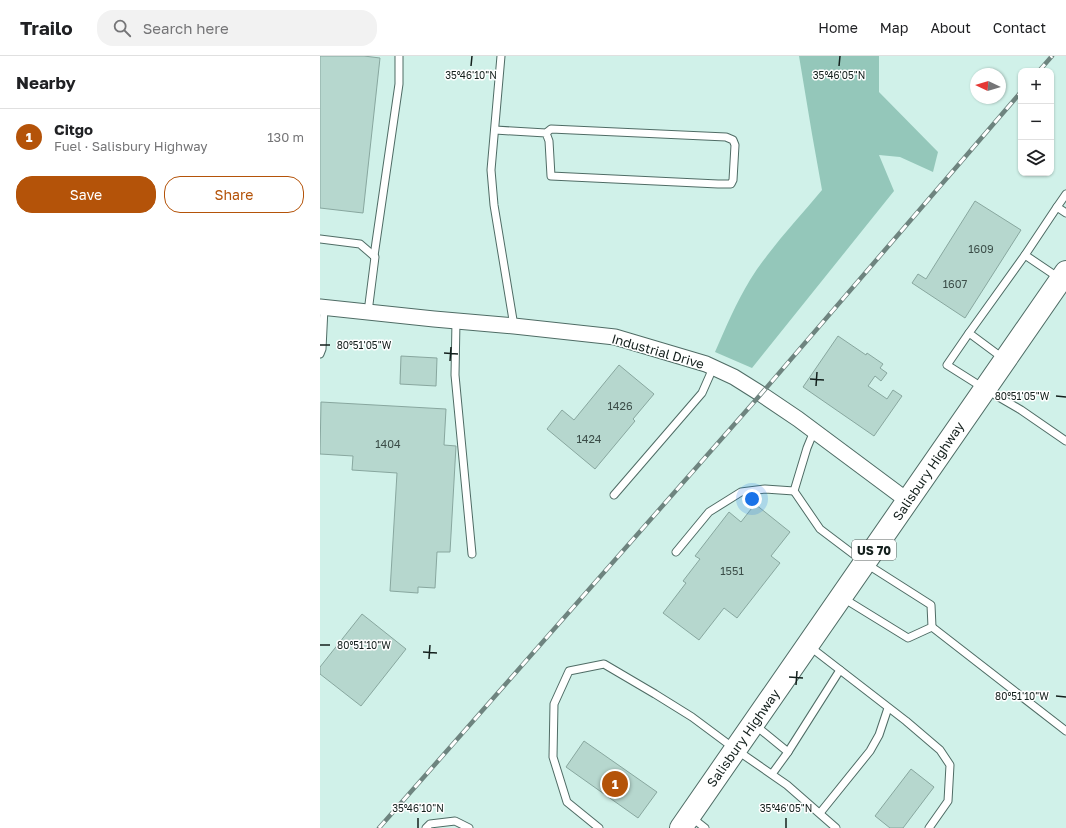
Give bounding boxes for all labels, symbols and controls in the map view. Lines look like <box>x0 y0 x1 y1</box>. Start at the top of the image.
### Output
search box <box>97 10 377 46</box>
text: Trailo <box>20 16 73 39</box>
icon: search <box>111 17 133 39</box>
text: Search here <box>143 19 229 37</box>
text: Home <box>818 19 858 36</box>
text: Map <box>880 19 908 36</box>
text: About <box>930 19 971 36</box>
text: Contact <box>993 19 1046 36</box>
north arrow <box>970 68 1006 104</box>
map controls <box>1018 68 1054 176</box>
button: + <box>1018 68 1054 104</box>
text: 35°46'10"N <box>445 69 497 81</box>
text: 35°46'05"N <box>813 69 865 81</box>
text: Nearby <box>16 72 76 93</box>
button: − <box>1018 104 1054 140</box>
text: Citgo <box>54 120 93 138</box>
text: 1 <box>26 129 32 145</box>
text: 130 m <box>267 129 304 145</box>
text: Fuel · Salisbury Highway <box>54 138 208 154</box>
button: layers <box>1018 140 1054 176</box>
button: Save <box>16 176 156 213</box>
button: Share <box>164 176 304 213</box>
house number: 1609 <box>968 242 994 255</box>
house number: 1607 <box>943 277 967 290</box>
street label: Industrial Drive <box>610 330 706 372</box>
text: 80°51'05"W <box>337 339 392 351</box>
text: 80°51'05"W <box>995 390 1050 402</box>
house number: 1426 <box>607 399 633 412</box>
street label: Salisbury Highway <box>889 418 967 524</box>
house number: 1424 <box>576 432 602 445</box>
house number: 1404 <box>375 437 401 450</box>
your location <box>742 489 762 509</box>
road number: US 70 <box>852 540 896 560</box>
house number: 1551 <box>720 564 744 577</box>
text: 80°51'10"W <box>337 639 391 651</box>
street label: Salisbury Highway <box>703 685 783 790</box>
text: 80°51'10"W <box>995 690 1049 702</box>
pin: 1 <box>602 769 628 799</box>
text: 35°46'10"N <box>392 802 444 814</box>
text: 35°46'05"N <box>760 802 812 814</box>

